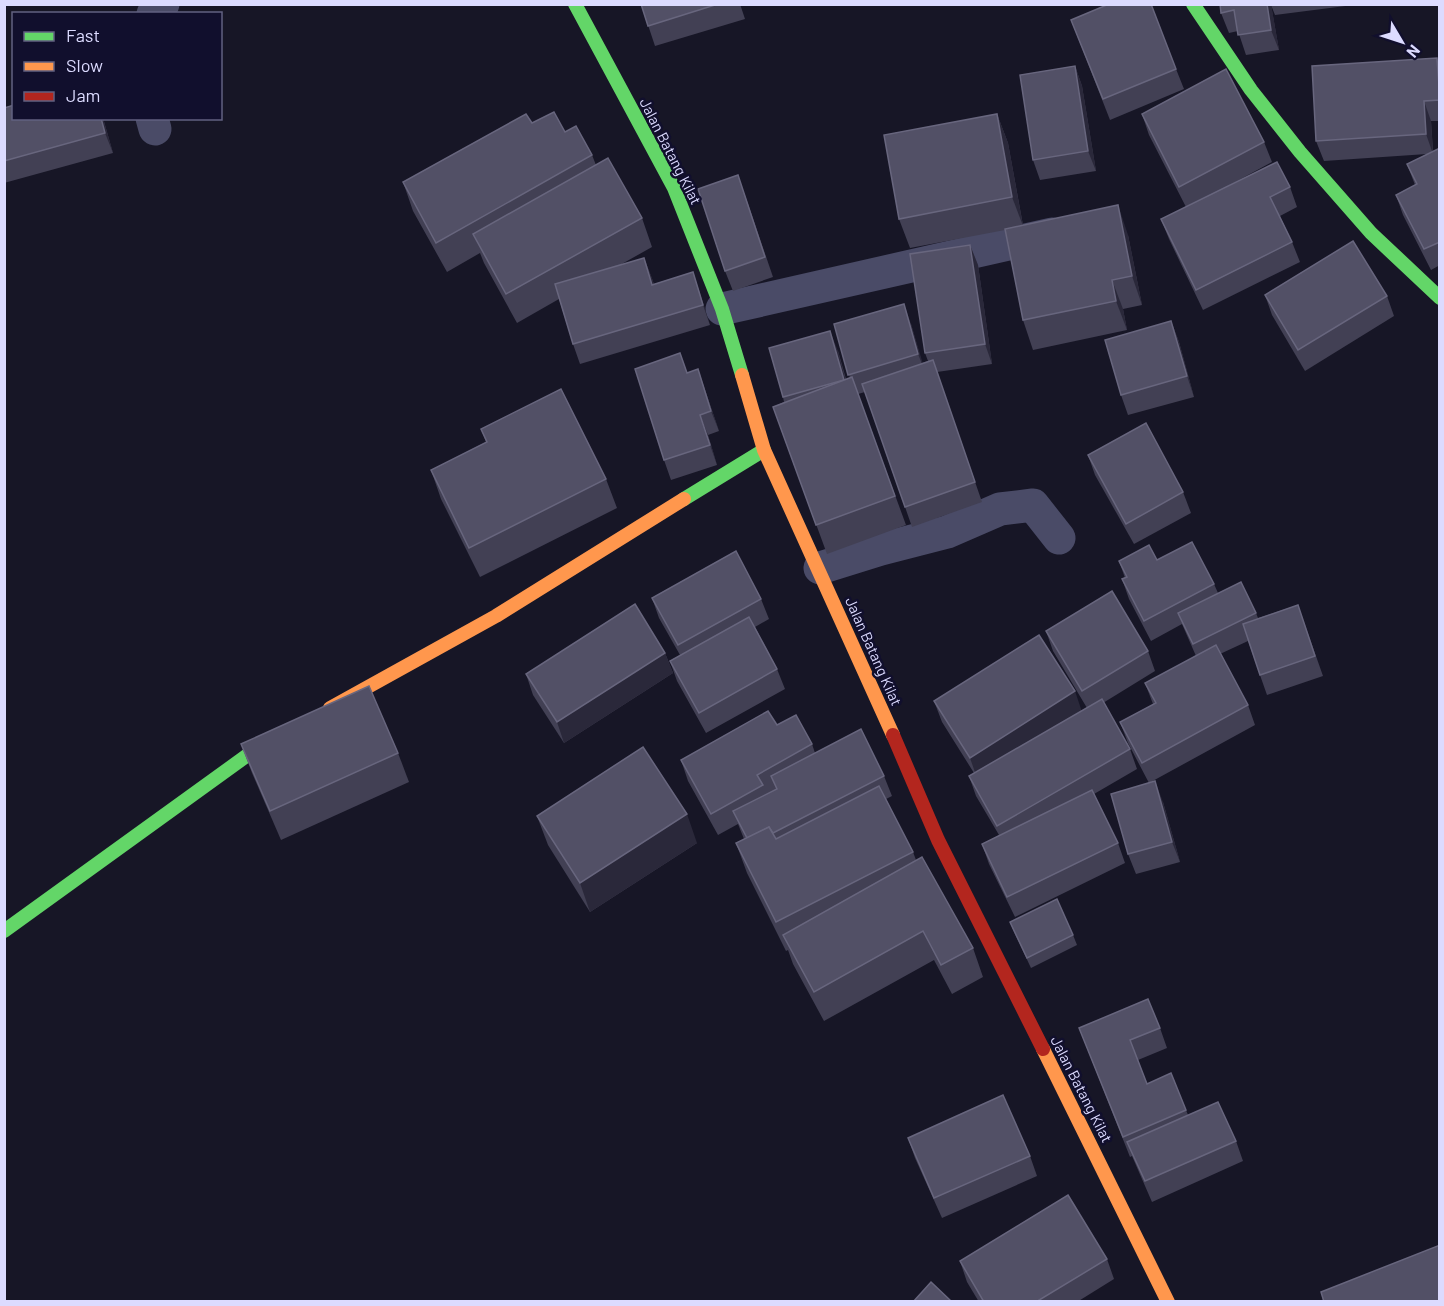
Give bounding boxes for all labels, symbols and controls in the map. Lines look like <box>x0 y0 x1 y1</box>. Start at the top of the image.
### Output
legend <box>12 12 222 120</box>
north arrow <box>1372 12 1432 72</box>
text: Fast <box>66 24 100 46</box>
text: N <box>1403 42 1425 62</box>
text: Slow <box>66 54 103 76</box>
text: Jam <box>66 84 100 106</box>
street label: Jalan Batang Kilat <box>636 95 706 207</box>
street label: Jalan Batang Kilat <box>842 594 906 708</box>
street label: Jalan Batang Kilat <box>1047 1033 1117 1145</box>

